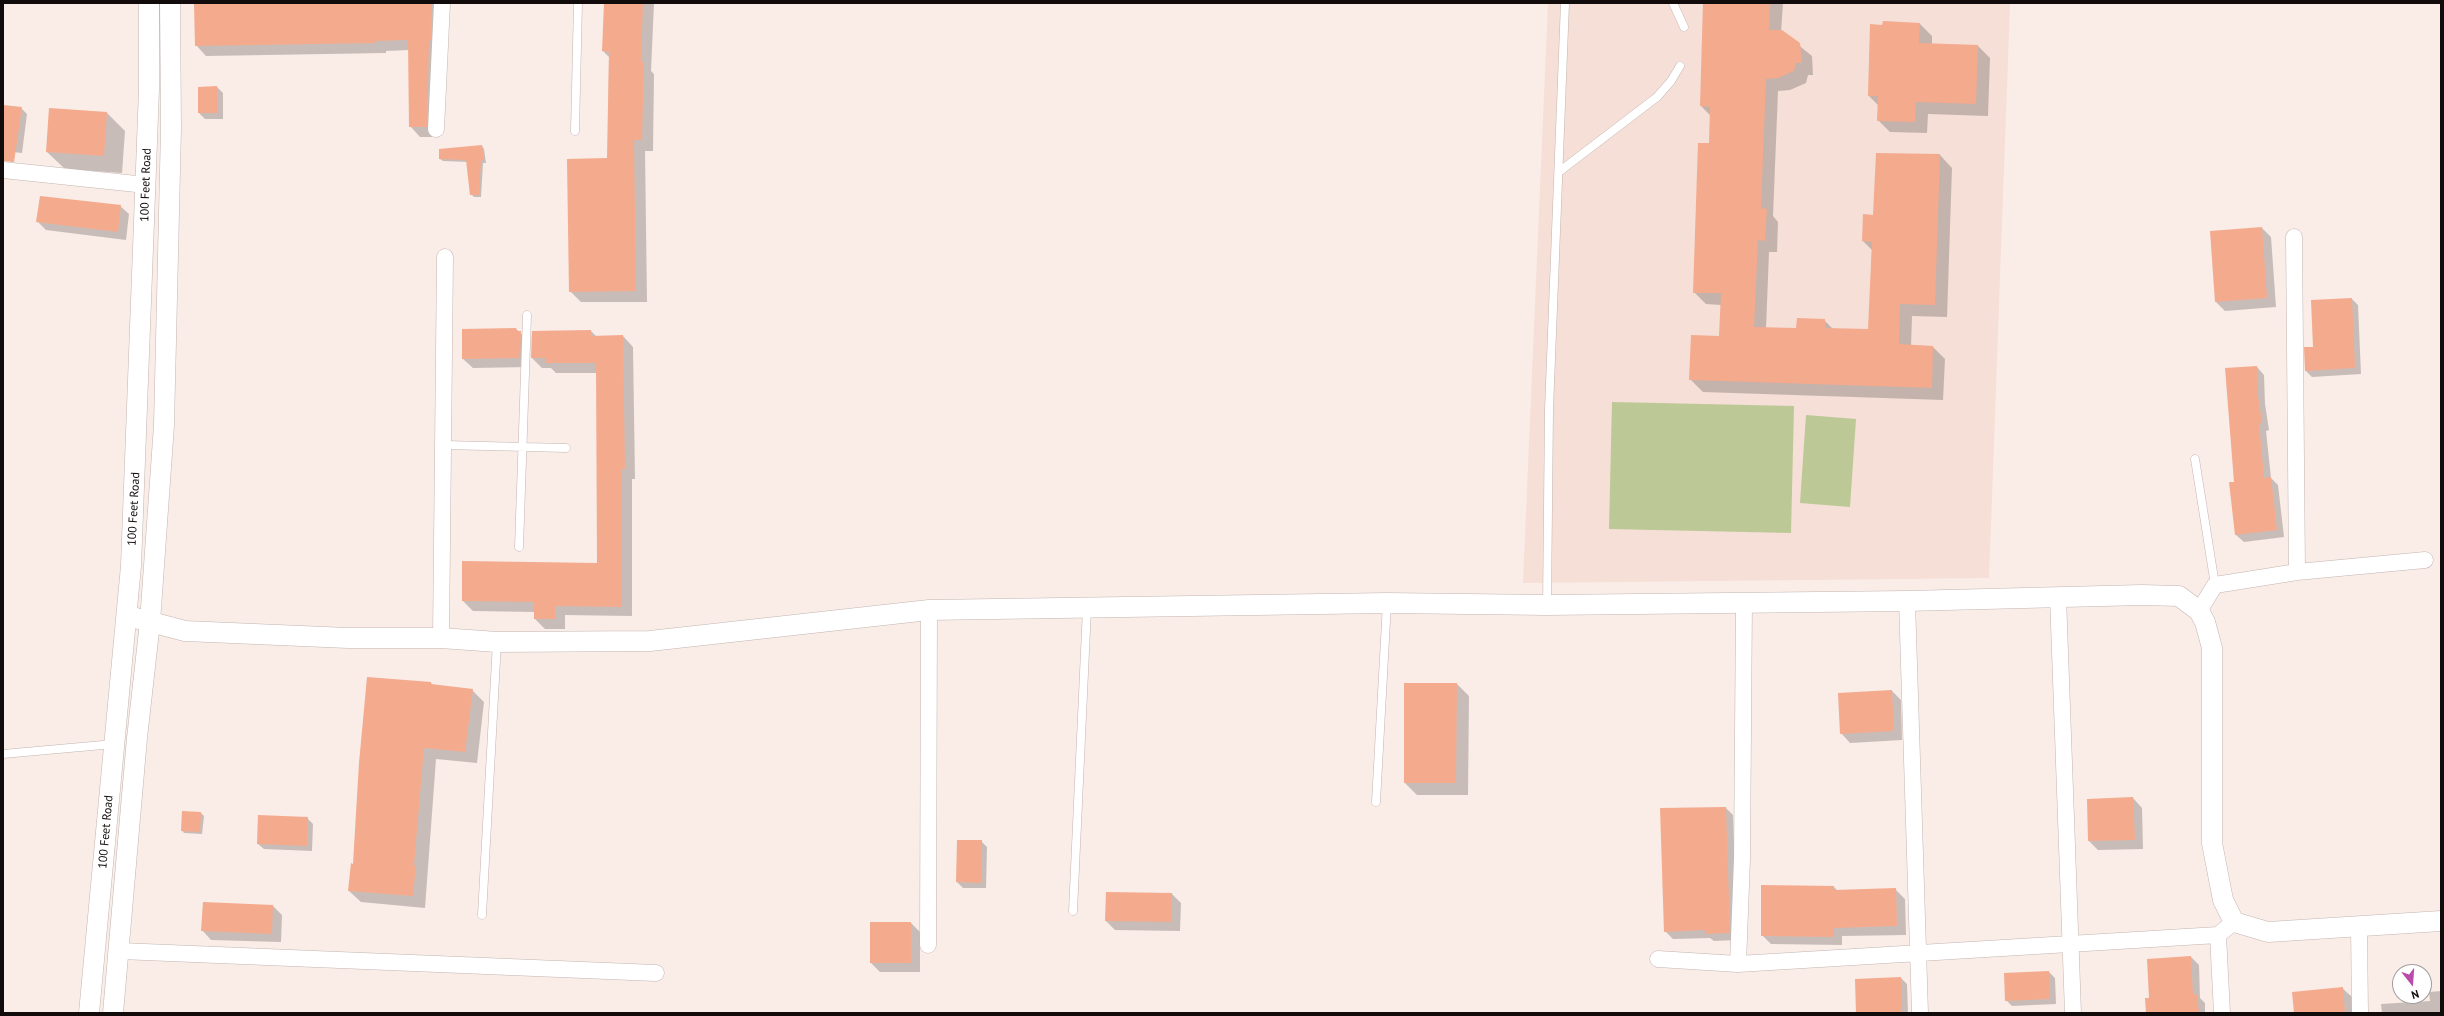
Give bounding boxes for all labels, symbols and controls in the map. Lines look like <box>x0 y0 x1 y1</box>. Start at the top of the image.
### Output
street label: 100 Feet Road <box>138 148 154 222</box>
street label: 100 Feet Road <box>125 472 143 546</box>
street label: 100 Feet Road <box>96 795 116 869</box>
north arrow <box>2392 964 2432 1004</box>
text: N <box>2410 987 2421 1002</box>

